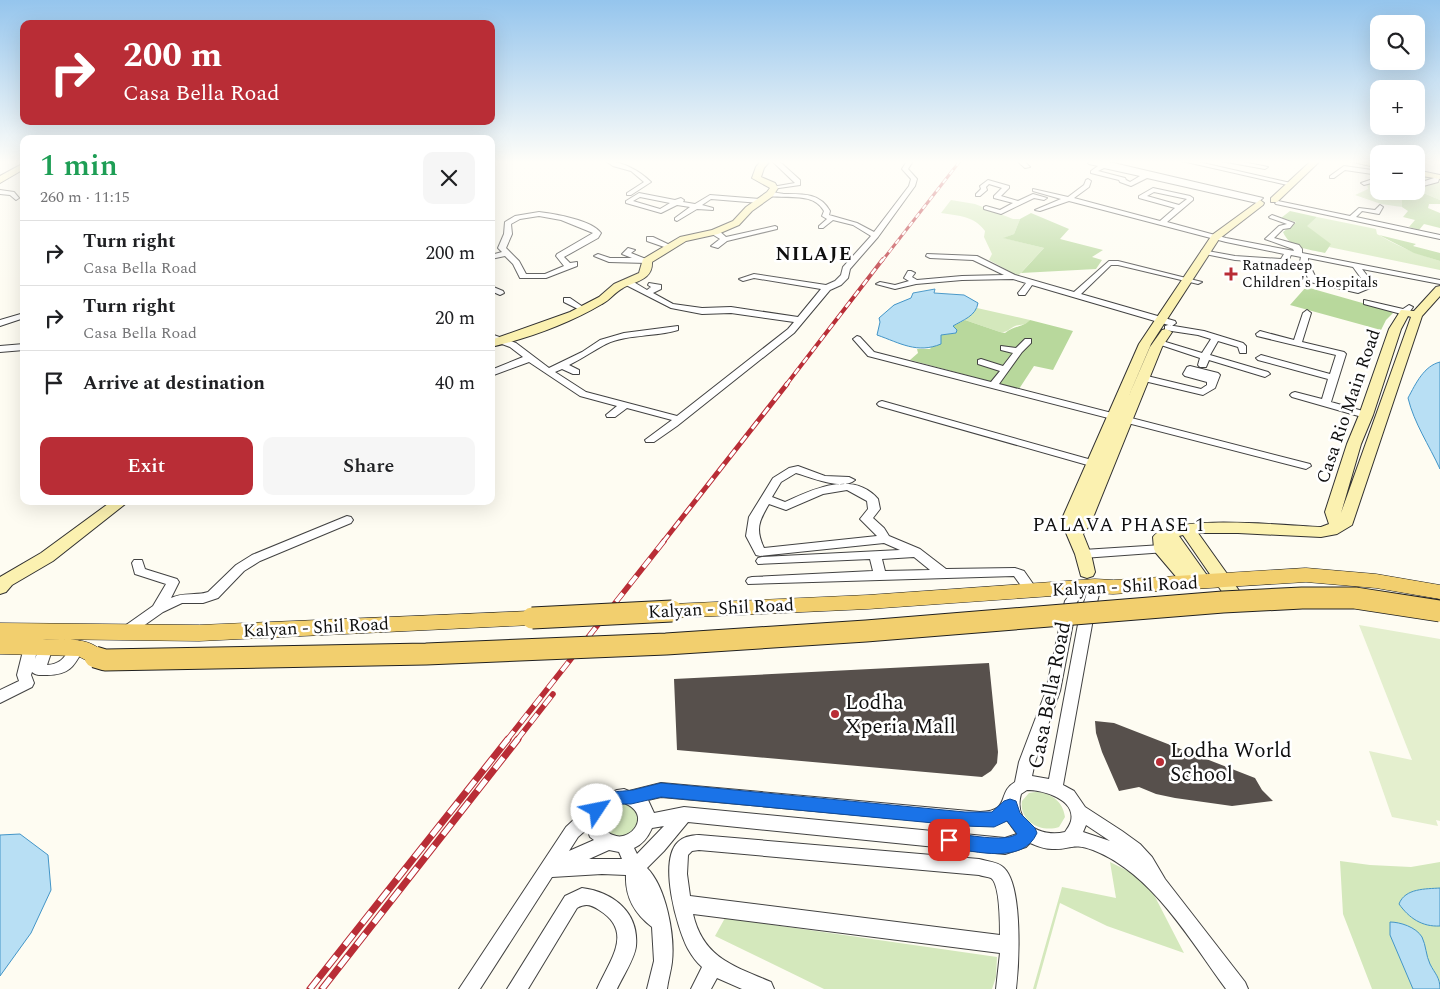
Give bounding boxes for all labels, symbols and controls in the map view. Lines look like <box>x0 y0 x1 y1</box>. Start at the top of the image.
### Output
map controls <box>1370 15 1425 200</box>
button: search <box>1370 15 1425 70</box>
text: 200 m <box>123 29 222 82</box>
icon: right <box>40 40 105 105</box>
text: Casa Bella Road <box>123 77 280 110</box>
button: + <box>1370 80 1425 135</box>
text: 1 min <box>40 143 118 189</box>
button: − <box>1370 145 1425 200</box>
button: close <box>423 152 475 204</box>
text: 260 m · 11:15 <box>40 185 130 209</box>
text: Turn right <box>83 227 176 256</box>
icon: right <box>40 239 68 267</box>
text: 200 m <box>425 239 475 268</box>
district label: NILAJE <box>775 240 853 269</box>
place label: Ratnadeep Children's Hospitals <box>1242 254 1378 294</box>
text: Casa Bella Road <box>83 256 197 280</box>
marker: Ratnadeep Children's Hospitals <box>1224 267 1238 281</box>
text: Turn right <box>83 292 176 321</box>
icon: right <box>40 304 68 332</box>
text: 20 m <box>435 304 475 333</box>
text: Casa Bella Road <box>83 321 197 345</box>
street label: Casa Rio Main Road <box>1309 325 1388 487</box>
icon: arrive <box>40 369 68 397</box>
text: Arrive at destination <box>83 369 265 398</box>
text: 40 m <box>435 369 475 398</box>
button: Exit <box>40 437 253 495</box>
button: Share <box>263 437 475 495</box>
district label: PALAVA PHASE 1 <box>1032 511 1206 540</box>
street label: Kalyan - Shil Road <box>1051 569 1199 604</box>
street label: Kalyan - Shil Road <box>647 591 795 626</box>
street label: Kalyan - Shil Road <box>242 610 390 645</box>
street label: Casa Bella Road <box>1020 619 1080 772</box>
place label: Lodha Xperia Mall <box>845 687 956 743</box>
marker: Lodha Xperia Mall <box>829 708 841 720</box>
place label: Lodha World School <box>1170 735 1292 791</box>
marker: Lodha World School <box>1154 756 1166 768</box>
position arrow <box>570 783 622 835</box>
pin <box>928 819 970 861</box>
icon: arrive <box>935 826 963 854</box>

